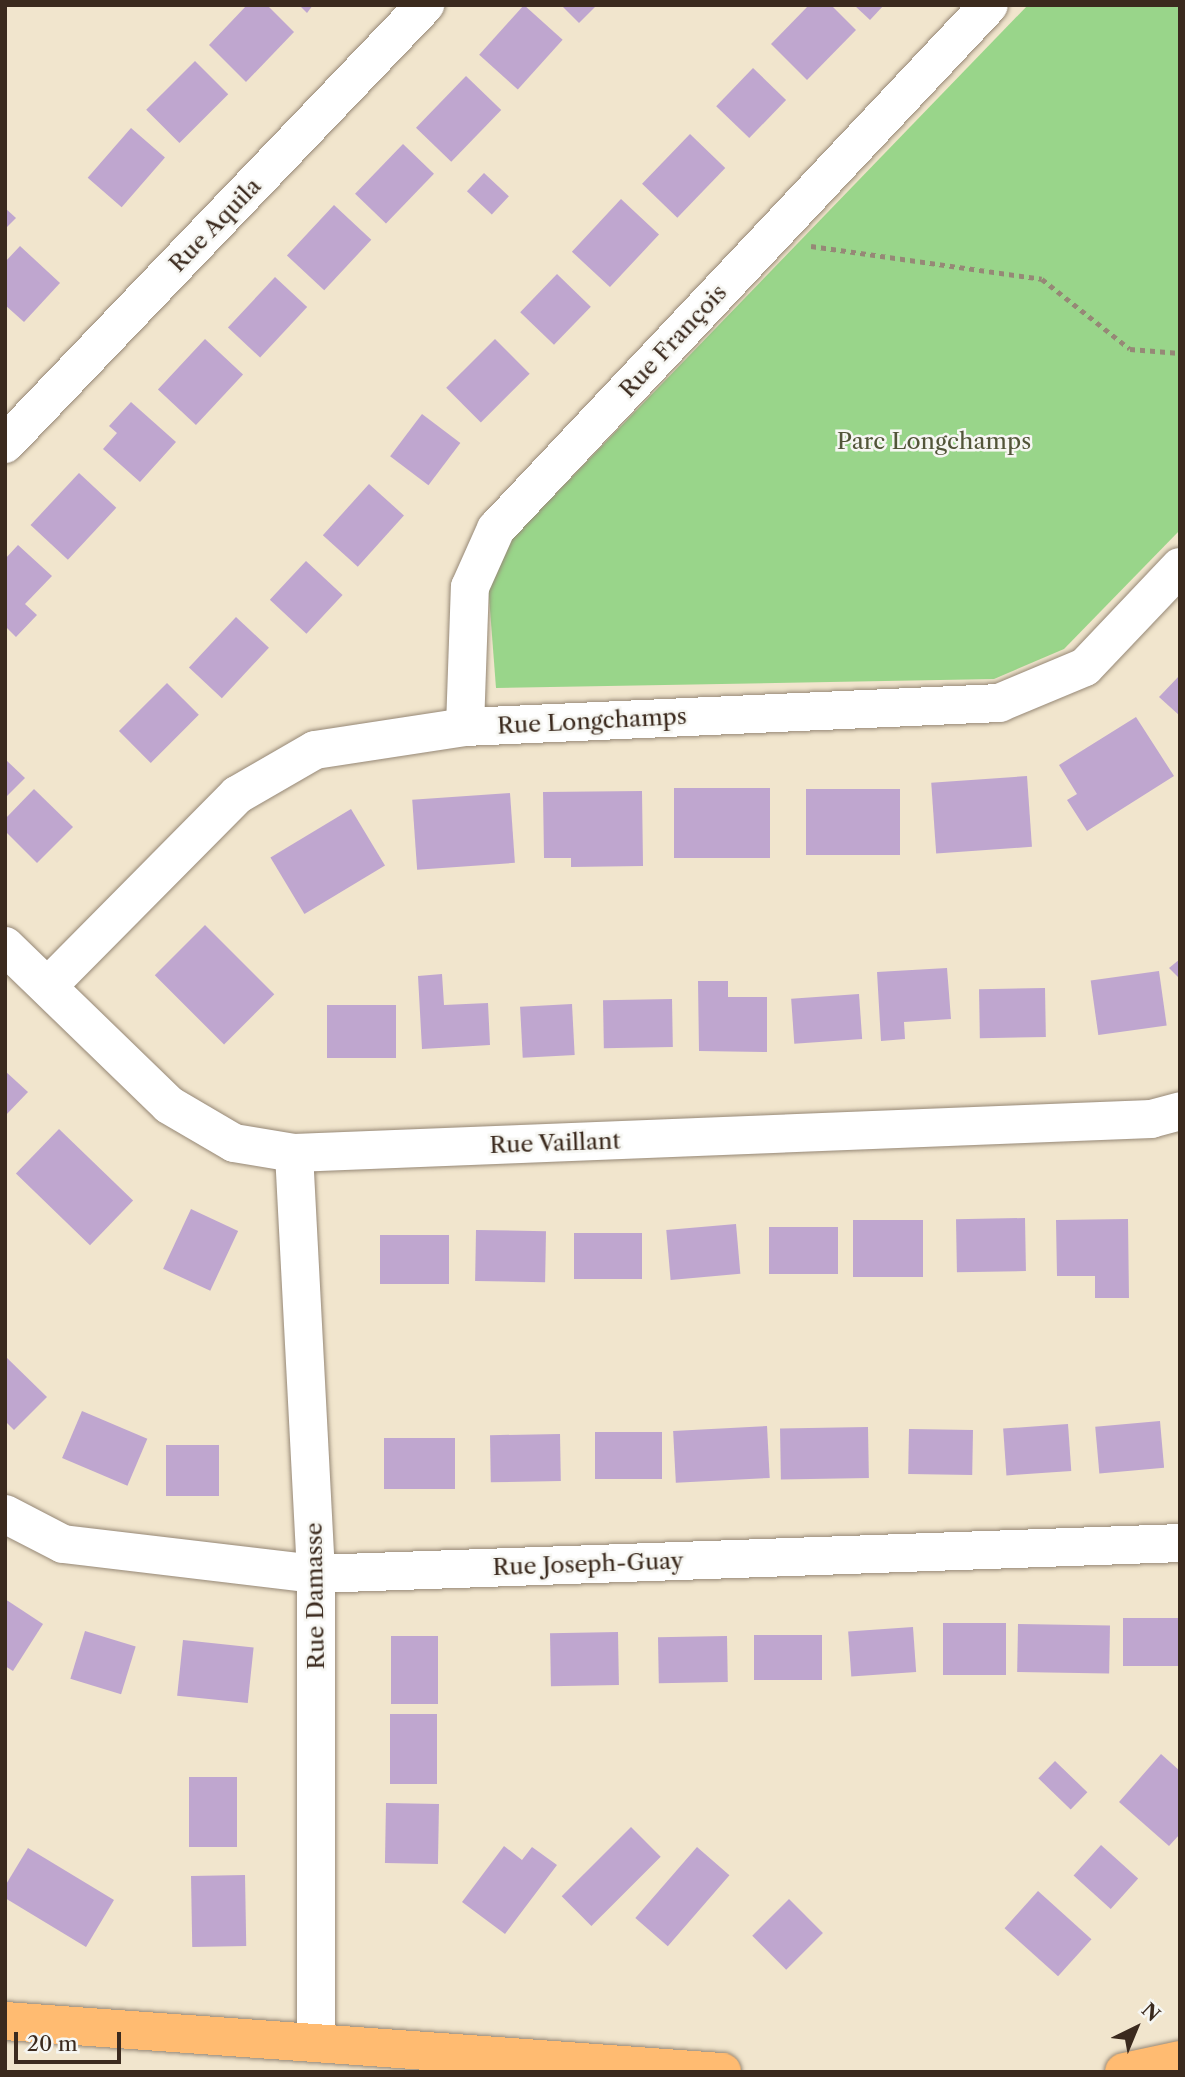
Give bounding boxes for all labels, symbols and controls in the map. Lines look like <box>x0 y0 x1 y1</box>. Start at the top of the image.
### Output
street label: Rue Aquila <box>163 172 267 278</box>
street label: Rue François <box>614 279 732 403</box>
park label: Parc Longchamps <box>837 427 1031 455</box>
street label: Rue Longchamps <box>497 702 687 740</box>
street label: Rue Vaillant <box>489 1127 621 1159</box>
street label: Rue Damasse <box>300 1522 330 1670</box>
street label: Rue Joseph-Guay <box>492 1547 684 1581</box>
north arrow <box>1101 1993 1171 2063</box>
text: N <box>1137 1998 1165 2026</box>
scale bar <box>18 2018 124 2062</box>
text: 20 m <box>27 2031 78 2056</box>

